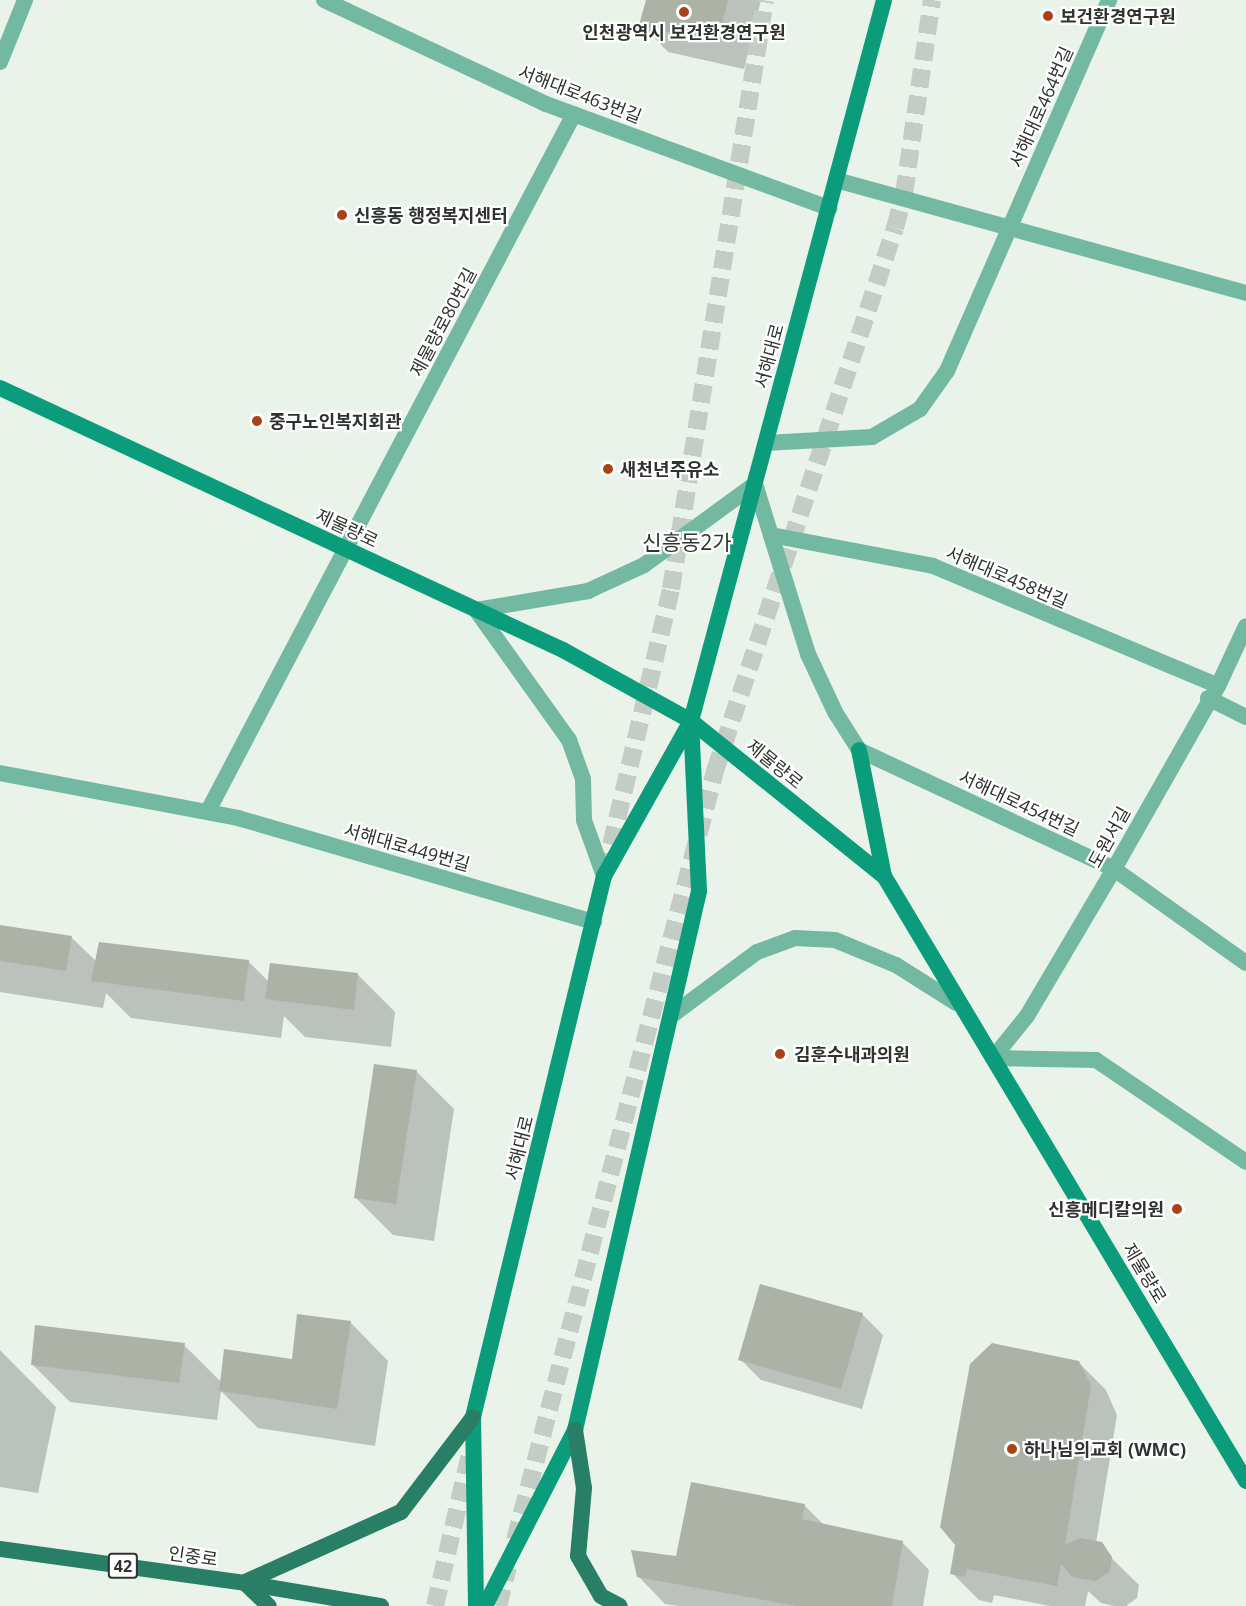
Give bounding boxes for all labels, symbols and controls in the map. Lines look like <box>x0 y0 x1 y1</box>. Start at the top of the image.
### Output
marker: 인천광역시 보건환경연구원 <box>677 5 691 19</box>
place label: 보건환경연구원 <box>1060 5 1176 27</box>
marker: 보건환경연구원 <box>1041 9 1055 23</box>
place label: 인천광역시 보건환경연구원 <box>582 21 786 43</box>
street label: 서해대로464번길 <box>1005 43 1077 171</box>
street label: 서해대로463번길 <box>515 61 645 127</box>
place label: 신흥동 행정복지센터 <box>354 204 508 226</box>
marker: 신흥동 행정복지센터 <box>335 208 349 222</box>
street label: 제물량로80번길 <box>405 264 481 380</box>
street label: 서해대로 <box>750 321 788 391</box>
place label: 중구노인복지회관 <box>269 410 401 432</box>
marker: 중구노인복지회관 <box>250 414 264 428</box>
place label: 새천년주유소 <box>620 458 719 480</box>
marker: 새천년주유소 <box>601 462 615 476</box>
street label: 제물량로 <box>312 504 382 552</box>
district label: 신흥동2가 <box>642 529 732 555</box>
street label: 서해대로458번길 <box>943 542 1071 612</box>
street label: 제물량로 <box>742 735 808 793</box>
street label: 서해대로454번길 <box>955 766 1083 840</box>
street label: 도원서길 <box>1083 803 1135 871</box>
street label: 서해대로449번길 <box>341 819 473 875</box>
place label: 김훈수내과의원 <box>794 1043 910 1065</box>
marker: 김훈수내과의원 <box>771 1045 789 1063</box>
street label: 서해대로 <box>501 1113 537 1183</box>
place label: 신흥메디칼의원 <box>1048 1198 1164 1220</box>
marker: 신흥메디칼의원 <box>1168 1200 1186 1218</box>
street label: 제물량로 <box>1119 1239 1171 1307</box>
place label: 하나님의교회 (WMC) <box>1024 1438 1186 1460</box>
marker: 하나님의교회 (WMC) <box>1005 1442 1019 1456</box>
street label: 인중로 <box>167 1542 219 1570</box>
road number: 42 <box>106 1553 140 1579</box>

